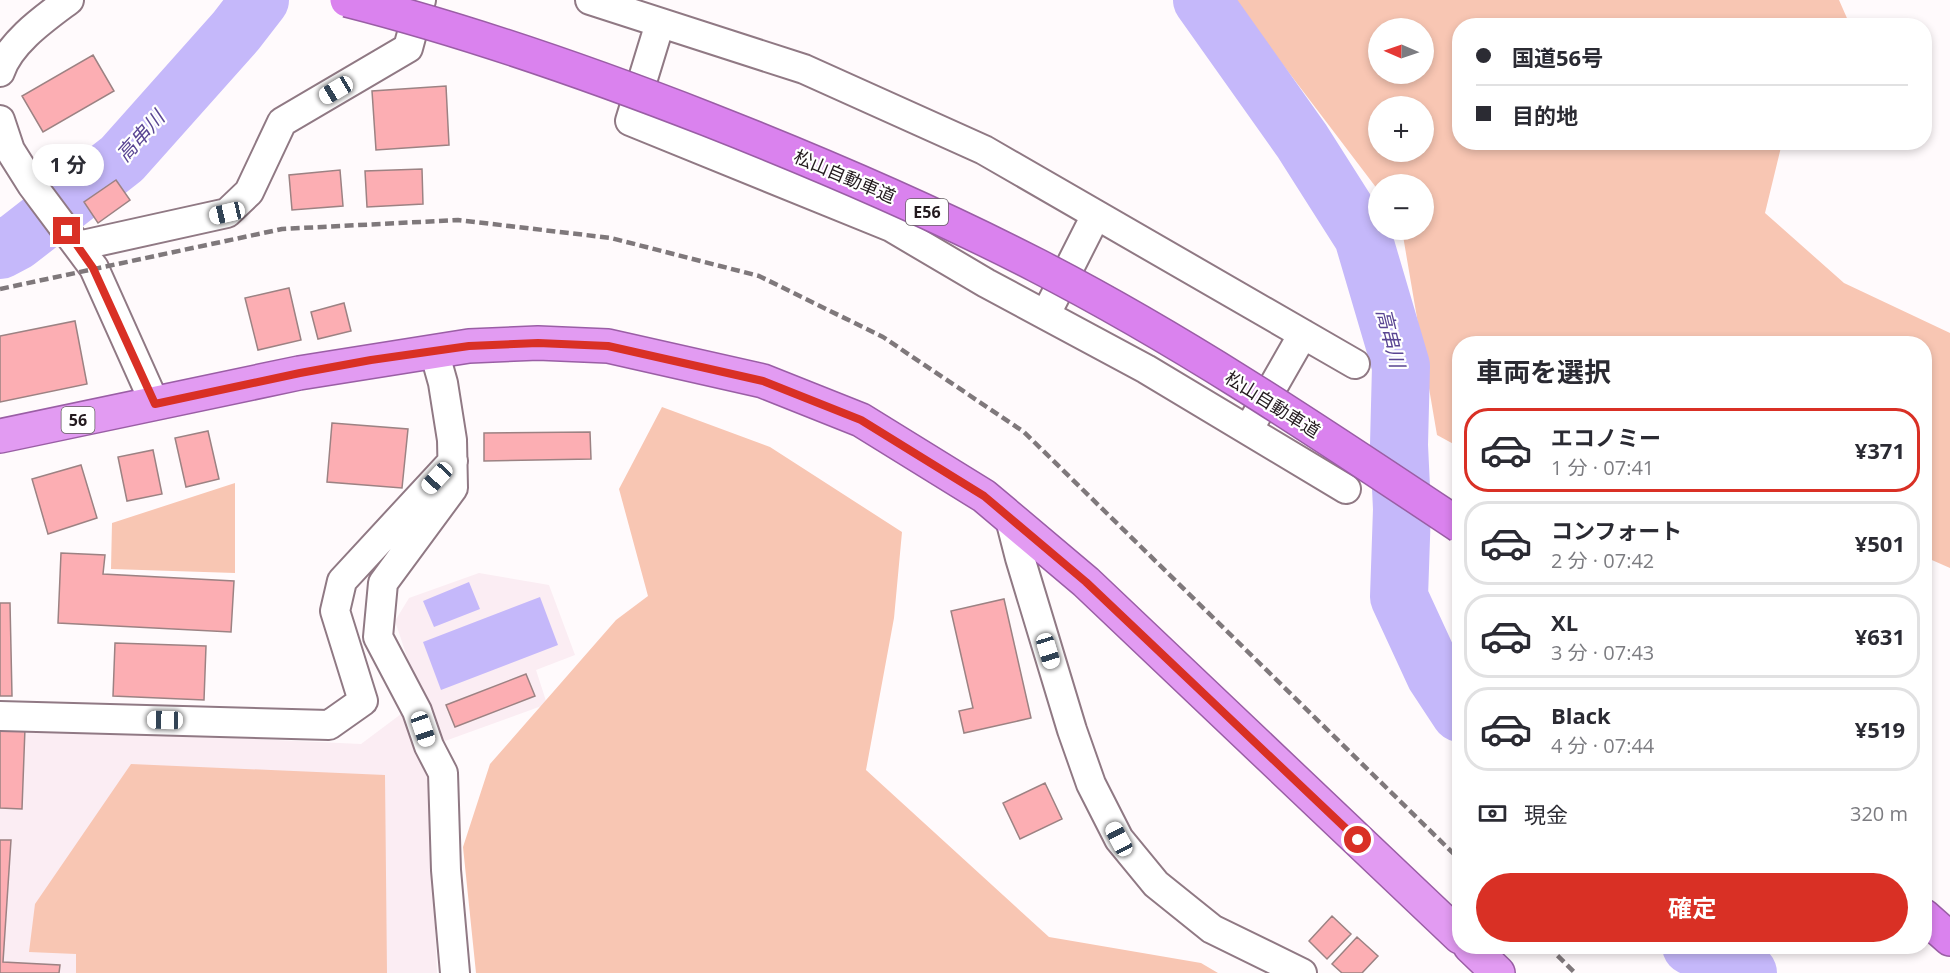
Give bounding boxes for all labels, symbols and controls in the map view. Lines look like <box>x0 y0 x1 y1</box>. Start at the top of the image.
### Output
north arrow <box>1368 18 1434 84</box>
map controls <box>1368 18 1434 240</box>
text: 国道56号 <box>1512 42 1603 72</box>
car <box>316 73 356 107</box>
button: + <box>1368 96 1434 162</box>
text: 目的地 <box>1512 100 1578 130</box>
water label: 高串川 <box>110 103 171 167</box>
callout: 1 分 <box>31 144 103 186</box>
street label: 松山自動車道 <box>791 144 899 208</box>
text: 1 分 <box>50 151 86 178</box>
button: − <box>1368 174 1434 240</box>
road number: E56 <box>906 199 948 225</box>
car <box>207 200 247 226</box>
route end <box>53 217 80 244</box>
water label: 高串川 <box>1371 306 1412 372</box>
text: 車両を選択 <box>1476 353 1611 390</box>
street label: 松山自動車道 <box>1221 365 1325 443</box>
road number: 56 <box>62 407 94 433</box>
text: エコノミー <box>1551 422 1661 452</box>
icon: car <box>1479 423 1533 477</box>
text: ¥371 <box>1855 435 1905 465</box>
text: 1 分 · 07:41 <box>1551 454 1654 481</box>
car <box>418 459 456 497</box>
text: コンフォート <box>1551 515 1682 545</box>
icon: car <box>1479 516 1533 570</box>
text: ¥501 <box>1855 528 1905 558</box>
text: 2 分 · 07:42 <box>1551 547 1654 574</box>
text: XL <box>1551 607 1578 637</box>
icon: car <box>1479 609 1533 663</box>
text: ¥631 <box>1855 621 1905 651</box>
car <box>1034 631 1062 671</box>
text: 3 分 · 07:43 <box>1551 639 1654 666</box>
text: Black <box>1551 700 1611 730</box>
icon: car <box>1479 702 1533 756</box>
car <box>409 709 437 749</box>
car <box>147 711 183 729</box>
text: ¥519 <box>1855 714 1905 744</box>
text: 4 分 · 07:44 <box>1551 732 1654 759</box>
icon: cash <box>1476 797 1509 830</box>
text: 現金 <box>1524 799 1568 829</box>
text: 320 m <box>1850 800 1908 827</box>
car <box>1103 819 1135 859</box>
route start <box>1344 826 1371 853</box>
button: 確定 <box>1476 873 1908 942</box>

